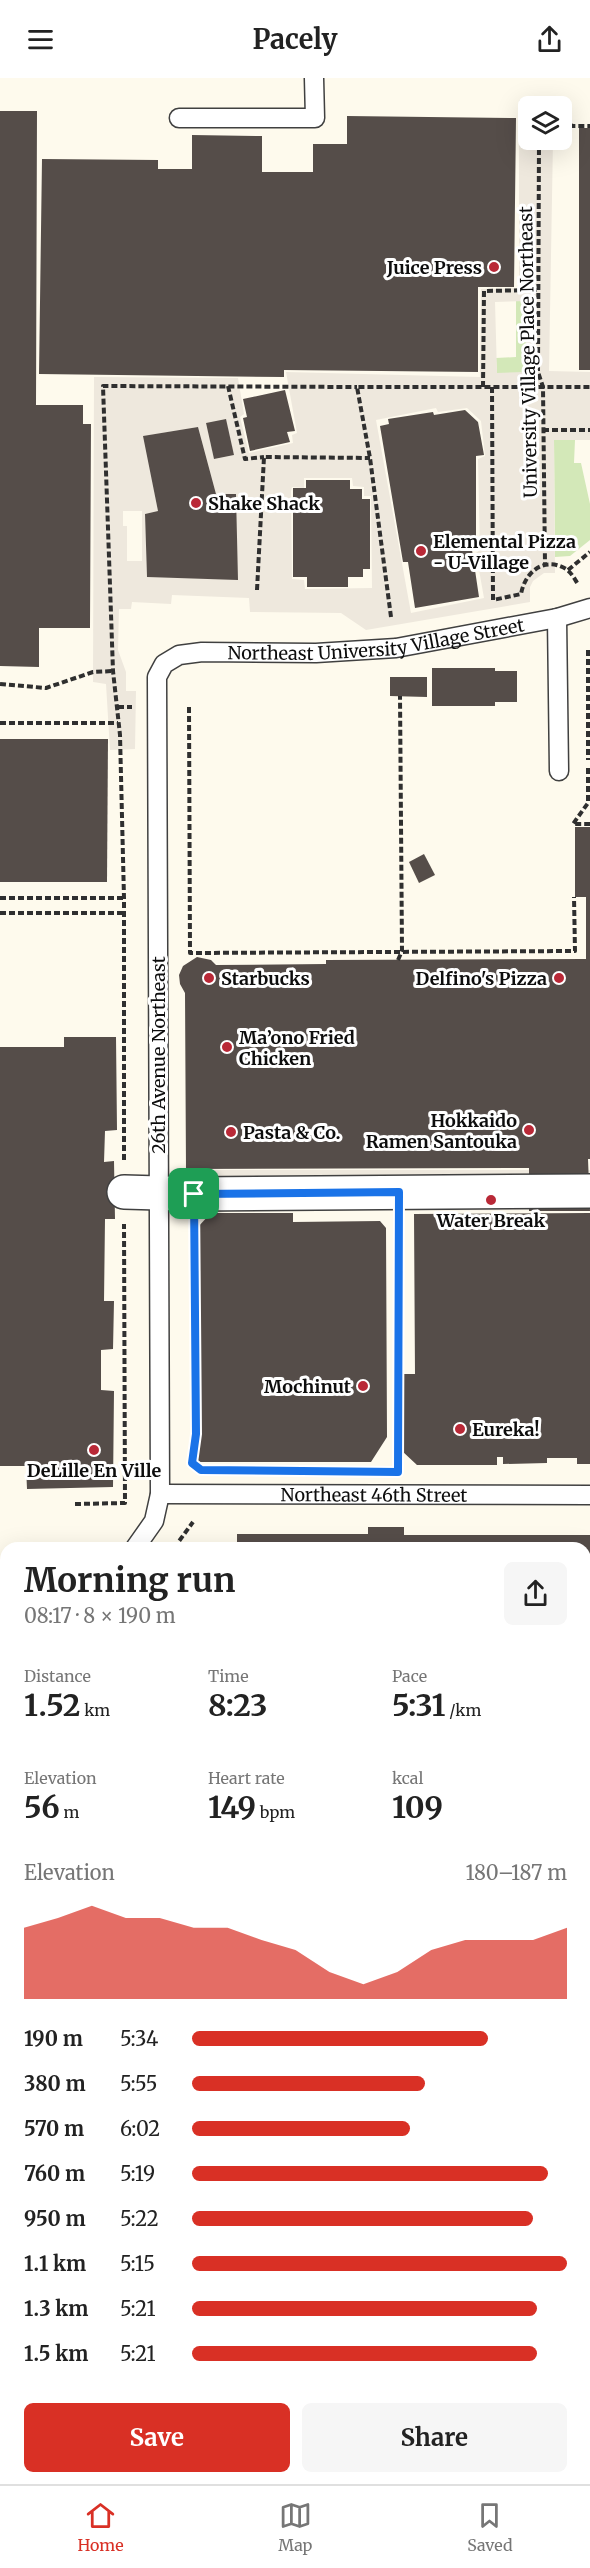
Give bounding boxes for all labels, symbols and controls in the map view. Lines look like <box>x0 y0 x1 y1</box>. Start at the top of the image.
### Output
text: Pacely <box>252 22 338 56</box>
icon: menu <box>24 23 57 56</box>
icon: share <box>533 23 566 56</box>
map controls <box>518 96 572 150</box>
button: layers <box>518 96 572 150</box>
street label: University Village Place Northeast <box>514 206 542 498</box>
place label: Juice Press <box>386 256 482 279</box>
marker: Juice Press <box>487 260 501 274</box>
place label: Shake Shack <box>208 492 320 515</box>
marker: Shake Shack <box>189 496 203 510</box>
place label: Elemental Pizza - U-Village <box>433 530 576 574</box>
marker: Elemental Pizza - U-Village <box>414 544 428 558</box>
street label: Northeast University Village Street <box>227 613 526 665</box>
street label: 26th Avenue Northeast <box>147 956 170 1154</box>
place label: Starbucks <box>221 967 310 990</box>
place label: Delfino's Pizza <box>416 967 547 990</box>
marker: Starbucks <box>202 971 216 985</box>
marker: Delfino's Pizza <box>552 971 566 985</box>
place label: Ma’ono Fried Chicken <box>239 1026 355 1070</box>
marker: Ma’ono Fried Chicken <box>220 1040 234 1054</box>
place label: Hokkaido Ramen Santouka <box>366 1109 517 1153</box>
place label: Pasta & Co. <box>243 1121 341 1144</box>
marker: Hokkaido Ramen Santouka <box>522 1123 536 1137</box>
marker: Pasta & Co. <box>224 1125 238 1139</box>
pin <box>168 1168 219 1219</box>
icon: arrive <box>177 1177 210 1210</box>
marker: Water Break <box>484 1193 498 1207</box>
place label: Water Break <box>436 1209 546 1232</box>
place label: Mochinut <box>264 1375 352 1398</box>
marker: Mochinut <box>356 1379 370 1393</box>
place label: Eureka! <box>472 1418 540 1441</box>
marker: Eureka! <box>453 1422 467 1436</box>
marker: DeLille En Ville <box>87 1443 101 1457</box>
place label: DeLille En Ville <box>27 1459 162 1482</box>
street label: Northeast 46th Street <box>281 1483 467 1506</box>
text: Morning run <box>24 1560 235 1601</box>
button: share <box>504 1562 567 1625</box>
text: 08:17 · 8 × 190 m <box>24 1603 176 1628</box>
text: Distance <box>24 1666 91 1686</box>
text: Time <box>208 1666 249 1686</box>
text: Pace <box>392 1666 427 1686</box>
text: 1.52 <box>24 1686 80 1724</box>
text: 8:23 <box>208 1686 267 1724</box>
text: 5:31 <box>392 1686 445 1724</box>
text: km <box>80 1700 110 1720</box>
text: /km <box>445 1700 481 1720</box>
text: Elevation <box>24 1768 97 1788</box>
text: Heart rate <box>208 1768 285 1788</box>
text: kcal <box>392 1768 423 1788</box>
text: 56 <box>24 1788 60 1826</box>
text: 149 <box>208 1788 256 1826</box>
text: 109 <box>392 1788 443 1826</box>
text: m <box>60 1802 79 1822</box>
text: bpm <box>256 1802 295 1822</box>
text: Elevation <box>24 1860 115 1885</box>
text: 180–187 m <box>466 1860 567 1885</box>
text: 190 m <box>24 2026 83 2051</box>
text: 5:34 <box>120 2026 158 2051</box>
text: 380 m <box>24 2071 86 2096</box>
text: 5:55 <box>120 2071 157 2096</box>
text: 570 m <box>24 2116 84 2141</box>
text: 6:02 <box>120 2116 160 2141</box>
text: 760 m <box>24 2161 85 2186</box>
text: 5:19 <box>120 2161 155 2186</box>
text: 950 m <box>24 2206 86 2231</box>
text: 5:22 <box>120 2206 159 2231</box>
text: 1.1 km <box>24 2251 86 2276</box>
text: 5:15 <box>120 2251 155 2276</box>
text: 1.3 km <box>24 2296 88 2321</box>
text: 5:21 <box>120 2296 156 2321</box>
text: 1.5 km <box>24 2341 88 2366</box>
text: 5:21 <box>120 2341 156 2366</box>
button: Save <box>24 2403 290 2472</box>
button: Share <box>302 2403 567 2472</box>
tab: Home <box>77 2499 124 2555</box>
tab: Map <box>278 2499 312 2555</box>
tab: Saved <box>467 2499 513 2555</box>

